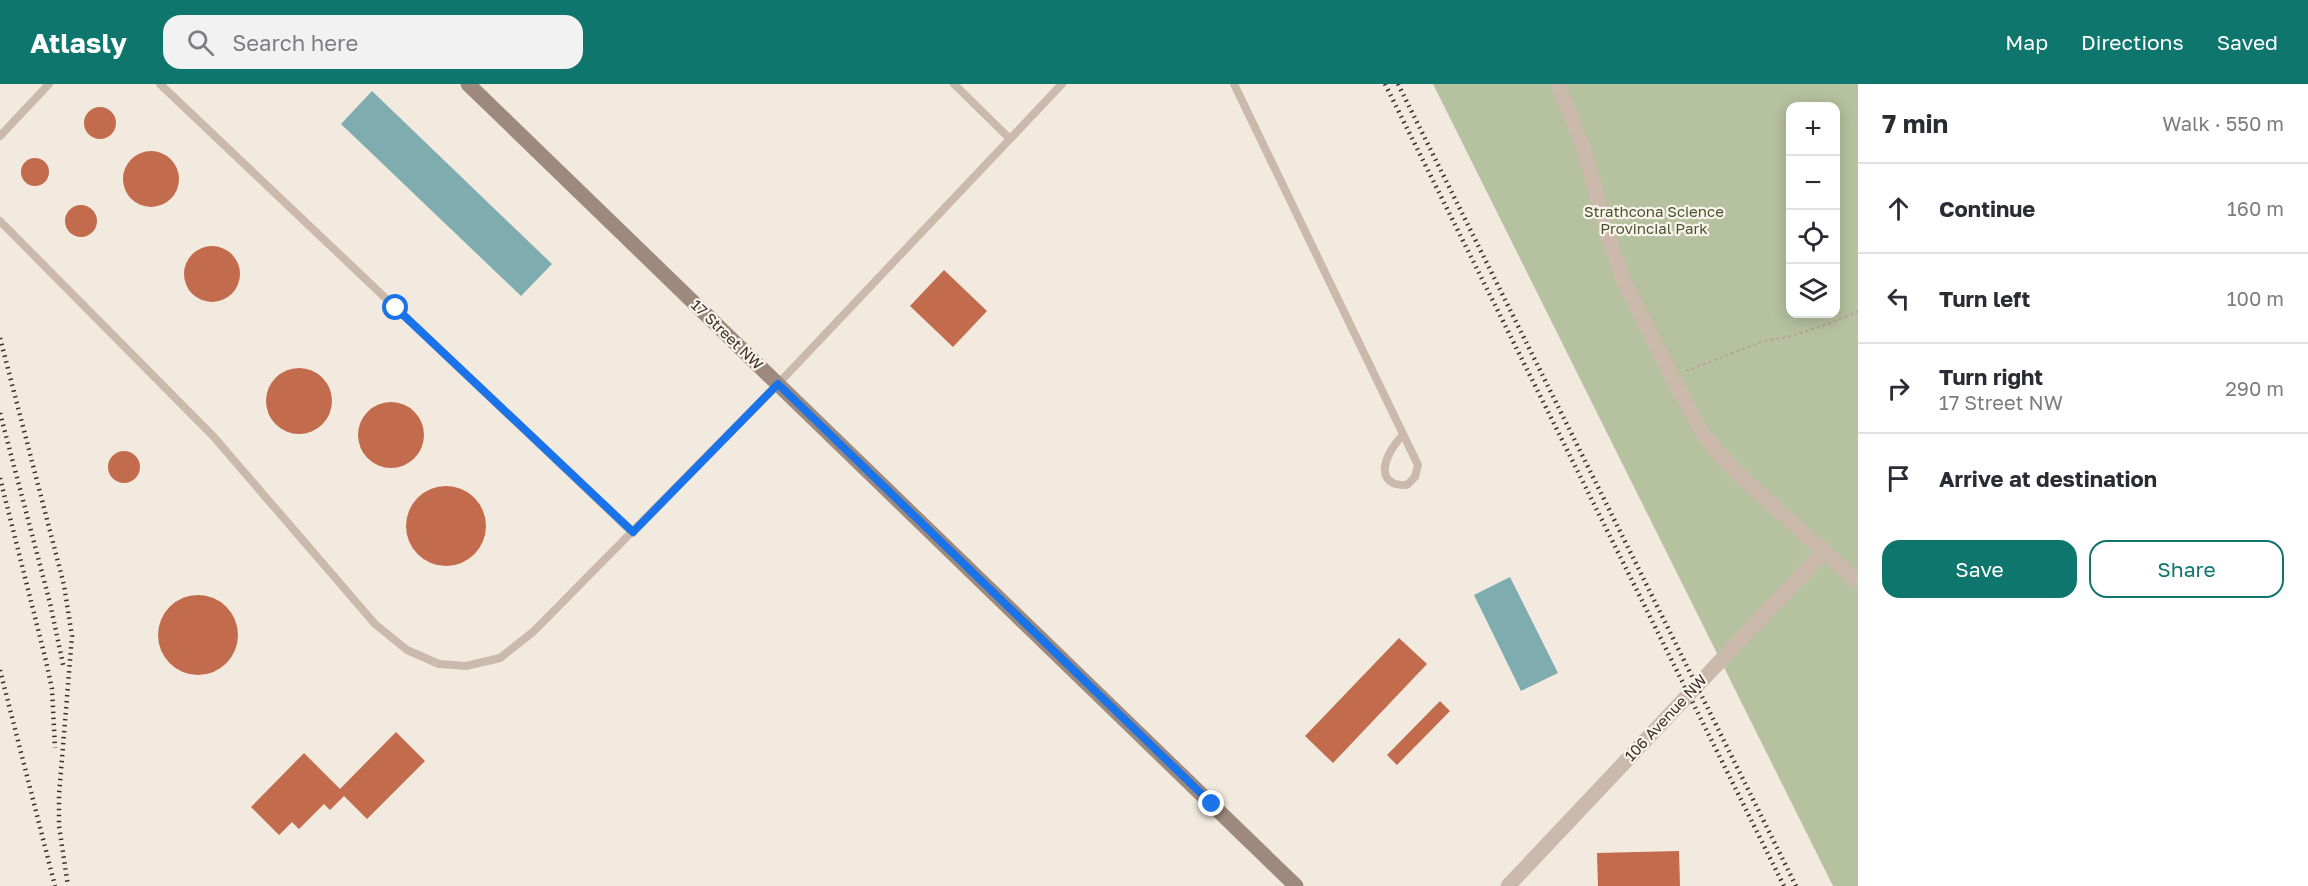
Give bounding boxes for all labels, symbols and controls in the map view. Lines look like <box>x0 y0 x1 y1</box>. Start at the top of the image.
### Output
search box <box>163 15 583 69</box>
text: Atlasly <box>30 26 127 59</box>
icon: search <box>184 26 217 59</box>
text: Search here <box>232 29 358 56</box>
text: Map <box>2005 29 2048 55</box>
text: Directions <box>2081 29 2184 55</box>
text: Saved <box>2217 29 2278 55</box>
map controls <box>1786 102 1840 318</box>
button: + <box>1786 102 1840 156</box>
text: 7 min <box>1882 108 1948 139</box>
text: Walk · 550 m <box>2162 111 2284 135</box>
button: − <box>1786 156 1840 210</box>
icon: ahead <box>1882 192 1915 225</box>
text: Continue <box>1939 195 2035 222</box>
text: 160 m <box>2227 196 2284 220</box>
park label: Strathcona Science Provincial Park <box>1584 202 1724 237</box>
button: locate <box>1786 210 1840 264</box>
button: layers <box>1786 264 1840 318</box>
icon: left <box>1882 282 1915 315</box>
text: Turn left <box>1939 285 2030 312</box>
text: 100 m <box>2227 286 2284 310</box>
route start <box>382 294 408 320</box>
street label: 17 Street NW <box>688 296 767 373</box>
text: Turn right <box>1939 363 2043 390</box>
icon: right <box>1882 372 1915 405</box>
text: 290 m <box>2225 376 2284 400</box>
text: 17 Street NW <box>1939 390 2063 414</box>
icon: arrive <box>1882 462 1915 495</box>
text: Arrive at destination <box>1939 465 2157 492</box>
button: Save <box>1882 540 2077 598</box>
button: Share <box>2089 540 2284 598</box>
street label: 106 Avenue NW <box>1621 670 1710 764</box>
route end <box>1198 790 1224 816</box>

